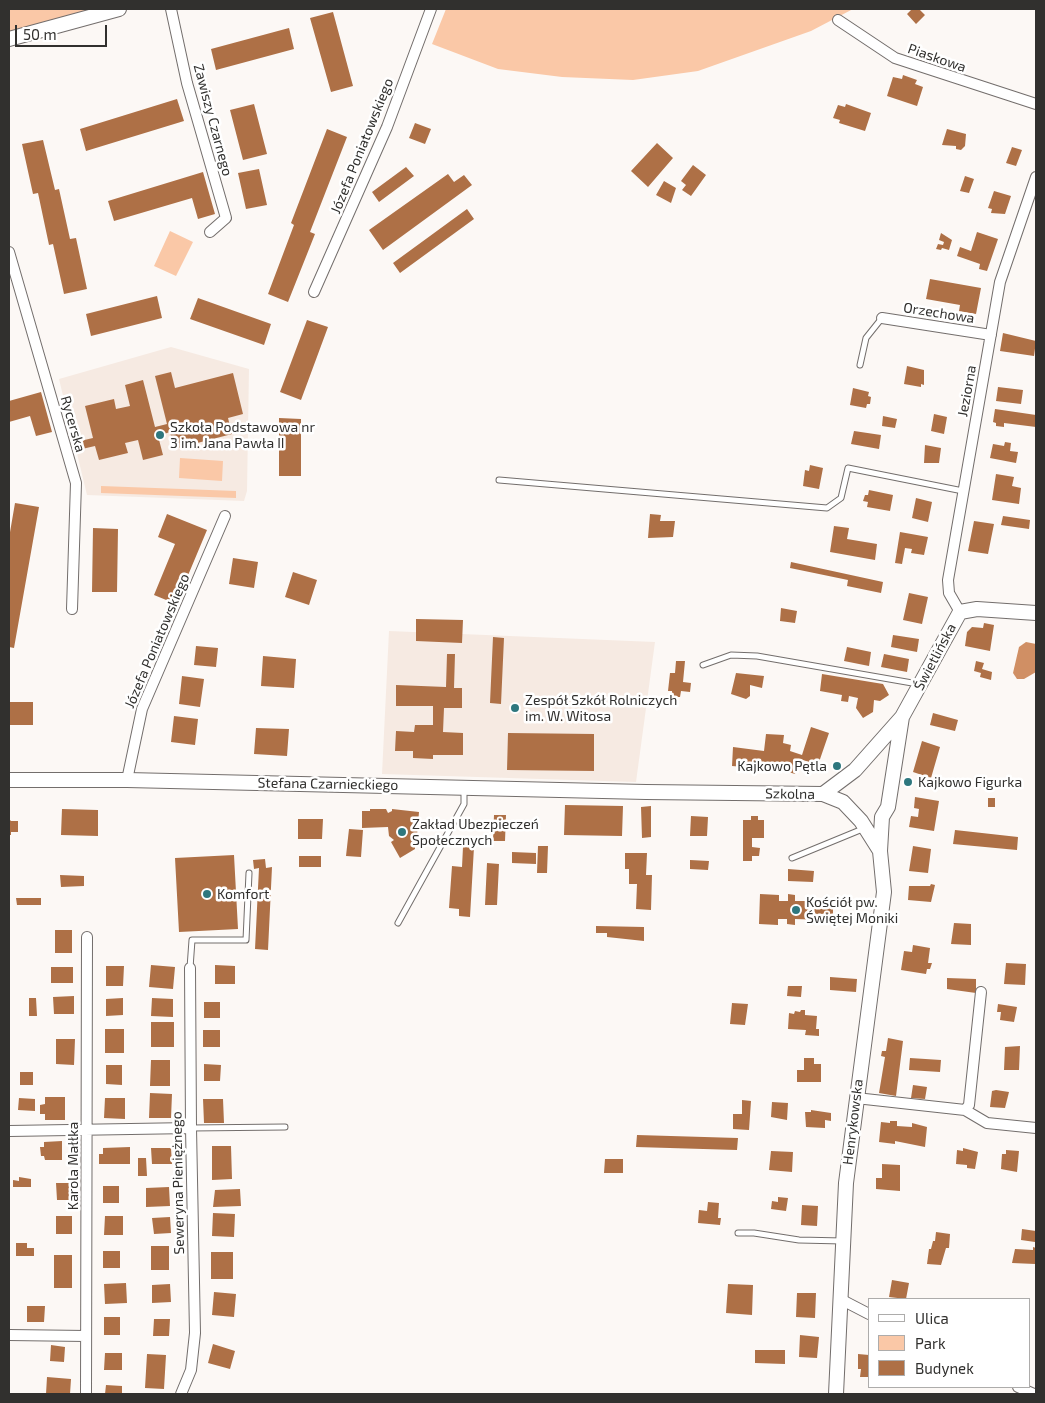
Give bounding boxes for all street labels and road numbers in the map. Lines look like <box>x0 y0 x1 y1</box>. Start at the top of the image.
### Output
street label: Piaskowa <box>906 40 968 76</box>
street label: Zawiszy Czarnego <box>190 62 236 178</box>
street label: Józefa Poniatowskiego <box>327 76 397 216</box>
street label: Orzechowa <box>902 299 976 327</box>
street label: Jeziorna <box>954 364 980 418</box>
street label: Rycerska <box>57 394 89 454</box>
street label: Józefa Poniatowskiego <box>121 571 193 711</box>
street label: Świetlińska <box>910 621 960 693</box>
street label: Stefana Czarnieckiego <box>257 774 399 794</box>
street label: Szkolna <box>765 785 815 803</box>
street label: Henrykowska <box>839 1078 867 1166</box>
street label: Seweryna Pieniężnego <box>168 1111 188 1255</box>
street label: Karola Małłka <box>65 1122 81 1210</box>

